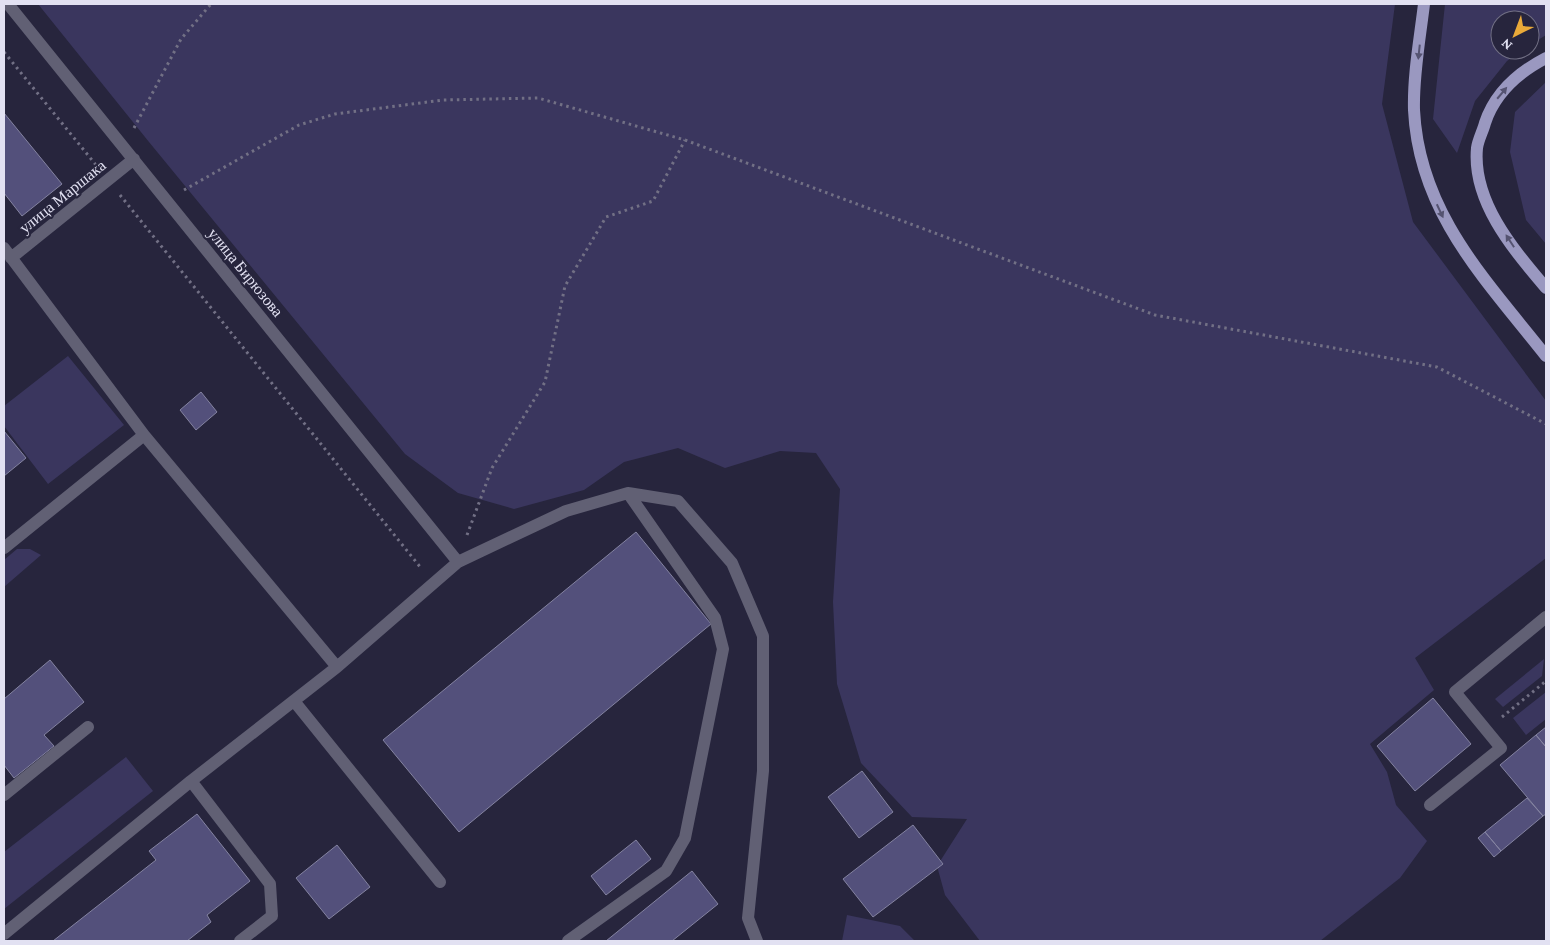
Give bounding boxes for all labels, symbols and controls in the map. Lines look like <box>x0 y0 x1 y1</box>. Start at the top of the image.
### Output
north arrow <box>1490 10 1540 60</box>
text: N <box>1497 35 1515 54</box>
one-way arrow <box>1415 45 1423 61</box>
one-way arrow <box>1496 87 1507 99</box>
street label: улица Маршака <box>16 156 109 237</box>
one-way arrow <box>1436 204 1444 218</box>
street label: улица Бирюзова <box>204 225 286 321</box>
one-way arrow <box>1505 235 1515 248</box>

